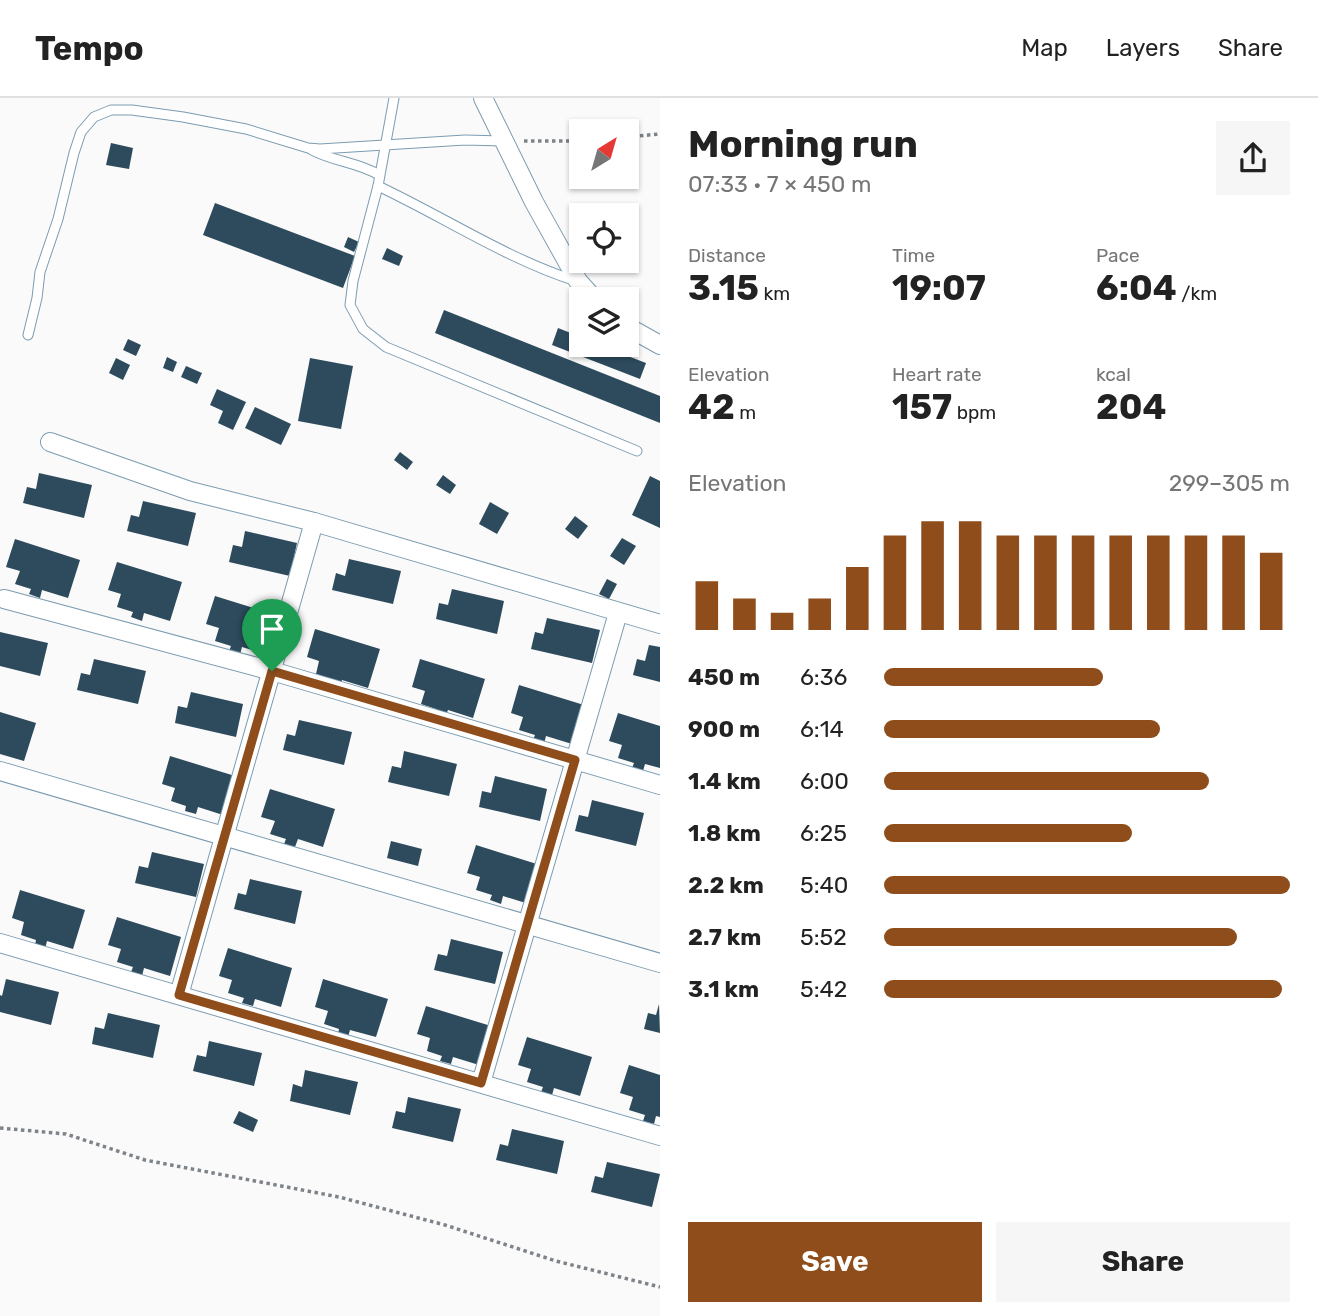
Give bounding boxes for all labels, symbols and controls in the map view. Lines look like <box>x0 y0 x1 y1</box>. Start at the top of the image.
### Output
text: Tempo <box>35 29 144 68</box>
text: Map <box>1021 34 1068 62</box>
text: Layers <box>1106 34 1180 62</box>
text: Share <box>1218 34 1283 62</box>
north arrow <box>569 119 639 189</box>
map controls <box>569 119 639 357</box>
text: Morning run <box>688 121 918 167</box>
button: share <box>1216 121 1290 195</box>
text: 07:33 · 7 × 450 m <box>688 170 871 198</box>
button: locate <box>569 203 639 273</box>
text: Distance <box>688 244 766 267</box>
text: Time <box>892 244 935 267</box>
text: Pace <box>1096 244 1140 267</box>
text: 3.15 <box>688 267 759 309</box>
text: 19:07 <box>892 267 986 309</box>
text: 6:04 <box>1096 267 1177 309</box>
text: km <box>759 282 790 305</box>
text: /km <box>1177 282 1217 305</box>
button: layers <box>569 287 639 357</box>
text: Elevation <box>688 363 769 386</box>
text: Heart rate <box>892 363 982 386</box>
text: kcal <box>1096 363 1131 386</box>
text: 42 <box>688 386 735 428</box>
text: 157 <box>892 386 952 428</box>
text: 204 <box>1096 386 1166 428</box>
text: m <box>735 401 756 424</box>
text: bpm <box>952 401 996 424</box>
text: Elevation <box>688 469 787 497</box>
text: 299–305 m <box>1169 469 1290 497</box>
pin <box>242 599 302 671</box>
icon: arrive <box>253 610 291 648</box>
text: 450 m <box>688 663 760 691</box>
text: 6:36 <box>800 663 847 691</box>
text: 900 m <box>688 715 760 743</box>
text: 6:14 <box>800 715 844 743</box>
text: 1.4 km <box>688 767 761 795</box>
text: 6:00 <box>800 767 849 795</box>
text: 1.8 km <box>688 819 761 847</box>
text: 6:25 <box>800 819 847 847</box>
text: 2.2 km <box>688 871 764 899</box>
text: 5:40 <box>800 871 848 899</box>
text: 2.7 km <box>688 923 761 951</box>
text: 5:52 <box>800 923 847 951</box>
text: 3.1 km <box>688 975 759 1003</box>
text: 5:42 <box>800 975 847 1003</box>
button: Save <box>688 1222 982 1302</box>
button: Share <box>996 1222 1290 1302</box>

